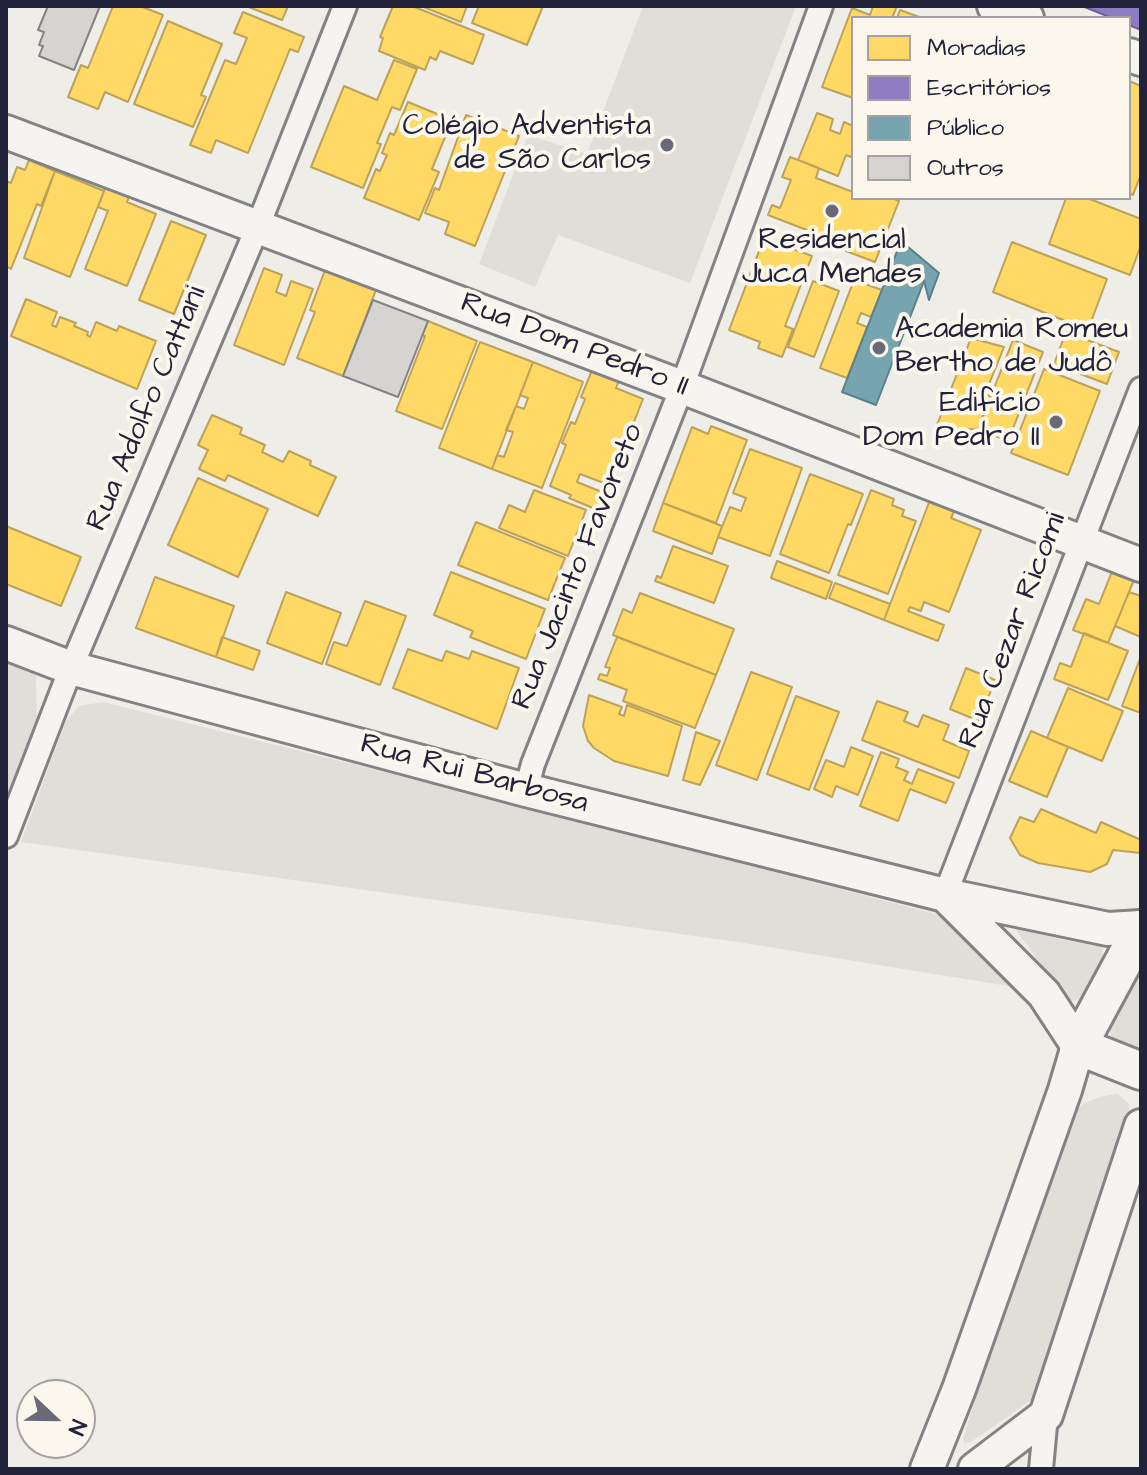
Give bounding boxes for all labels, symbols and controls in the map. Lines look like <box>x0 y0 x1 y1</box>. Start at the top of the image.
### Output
legend <box>851 16 1131 200</box>
text: Moradias <box>927 31 1026 65</box>
text: Escritórios <box>927 71 1051 105</box>
place label: Colégio Adventista de São Carlos <box>403 110 651 180</box>
text: Público <box>927 111 1004 145</box>
marker: Colégio Adventista de São Carlos <box>658 136 676 154</box>
text: Outros <box>927 151 1004 185</box>
marker: Residencial Juca Mendes <box>823 202 841 220</box>
place label: Residencial Juca Mendes <box>742 224 922 294</box>
street label: Rua Adolfo Cattani <box>80 281 216 537</box>
street label: Rua Dom Pedro II <box>455 286 693 406</box>
place label: Academia Romeu Bertho de Judô <box>895 313 1128 384</box>
marker: Academia Romeu Bertho de Judô <box>870 339 888 357</box>
place label: Edifício Dom Pedro II <box>863 387 1040 458</box>
marker: Edifício Dom Pedro II <box>1047 413 1065 431</box>
street label: Rua Jacinto Favoreto <box>505 419 653 715</box>
street label: Rua Cezar Ricomi <box>952 508 1076 754</box>
street label: Rua Rui Barbosa <box>356 727 592 823</box>
north arrow <box>16 1379 96 1459</box>
text: N <box>60 1415 94 1440</box>

